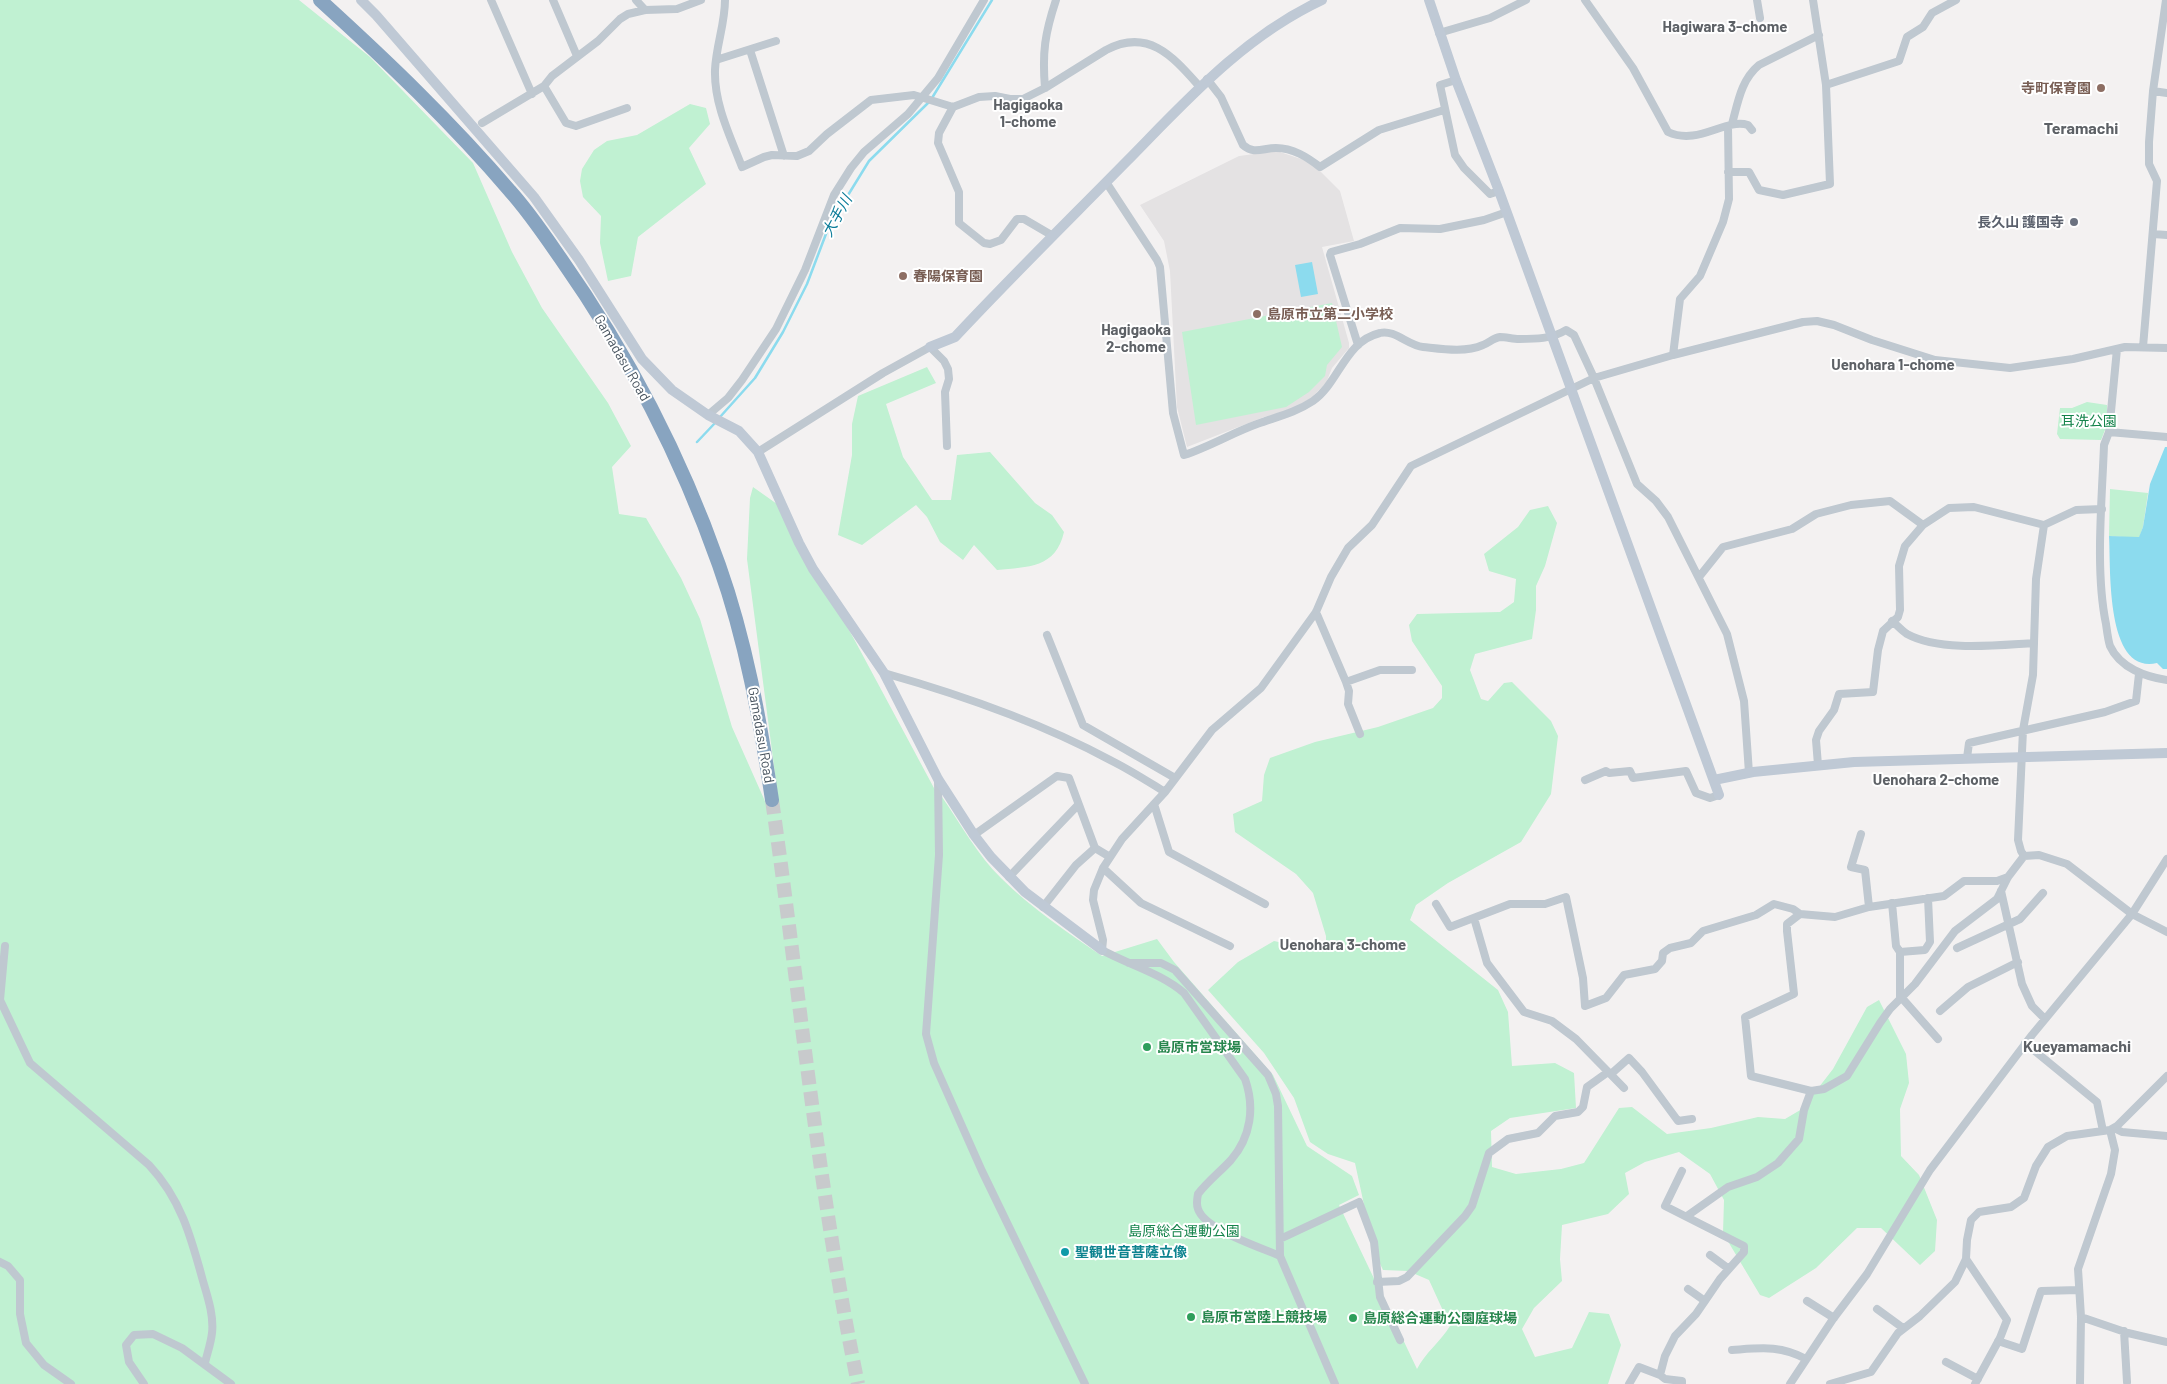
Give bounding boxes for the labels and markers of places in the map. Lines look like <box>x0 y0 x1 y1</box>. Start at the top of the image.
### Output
place label: 寺町保育園 <box>2021 80 2091 96</box>
marker: 寺町保育園 <box>2095 82 2107 94</box>
place label: 長久山 護国寺 <box>1977 214 2064 230</box>
marker: 長久山 護国寺 <box>2068 216 2080 228</box>
place label: 春陽保育園 <box>913 268 983 284</box>
marker: 春陽保育園 <box>897 270 909 282</box>
place label: 島原市立第二小学校 <box>1267 306 1393 322</box>
marker: 島原市立第二小学校 <box>1251 308 1263 320</box>
place label: 島原市営球場 <box>1157 1039 1241 1055</box>
marker: 島原市営球場 <box>1141 1041 1153 1053</box>
place label: 聖観世音菩薩立像 <box>1075 1244 1187 1260</box>
marker: 聖観世音菩薩立像 <box>1059 1246 1071 1258</box>
place label: 島原市営陸上競技場 <box>1201 1309 1327 1325</box>
place label: 島原総合運動公園庭球場 <box>1363 1310 1517 1326</box>
marker: 島原市営陸上競技場 <box>1185 1311 1197 1323</box>
marker: 島原総合運動公園庭球場 <box>1347 1312 1359 1324</box>

